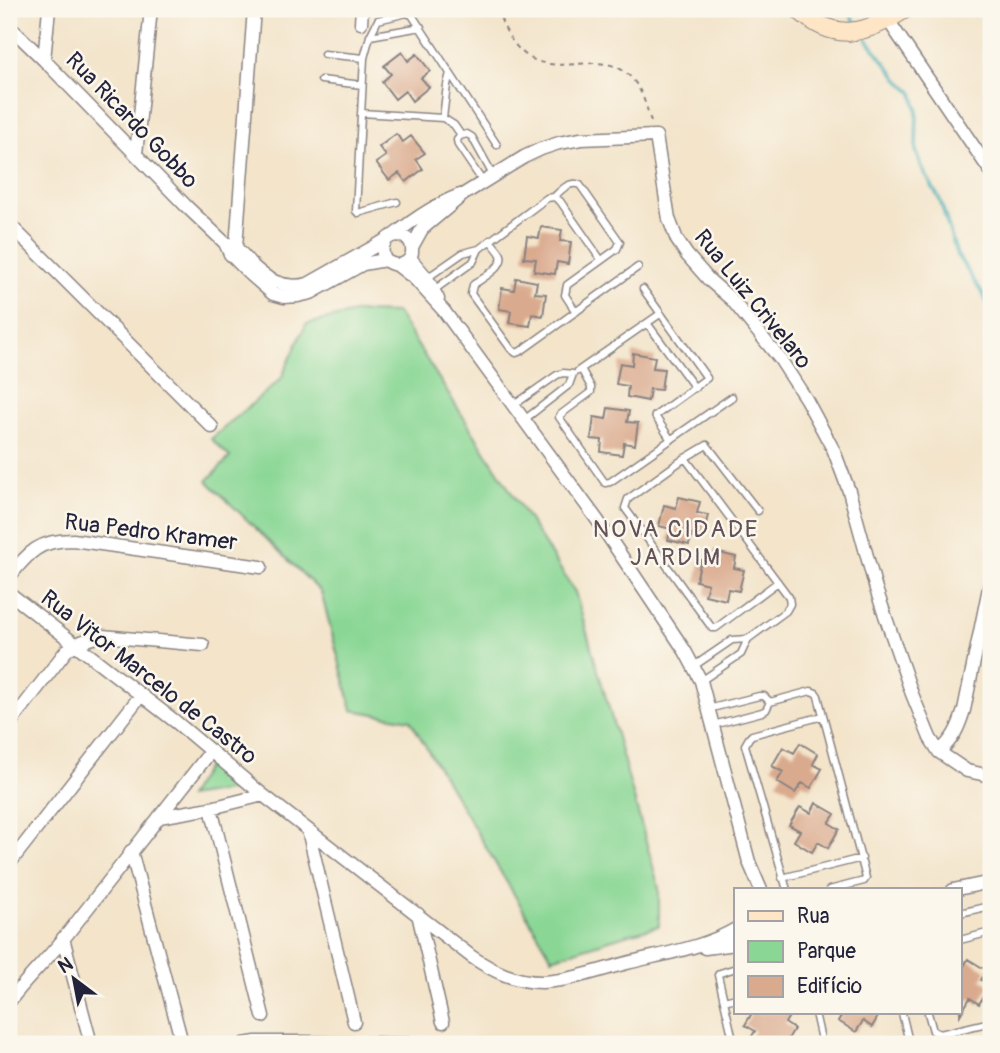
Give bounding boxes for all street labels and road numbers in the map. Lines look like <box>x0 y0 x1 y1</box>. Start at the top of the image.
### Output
street label: Rua Ricardo Gobbo <box>59 46 205 194</box>
street label: Rua Luiz Crivelaro <box>688 223 818 375</box>
street label: Rua Pedro Kramer <box>63 507 239 557</box>
street label: Rua Vitor Marcelo de Castro <box>35 583 263 771</box>

